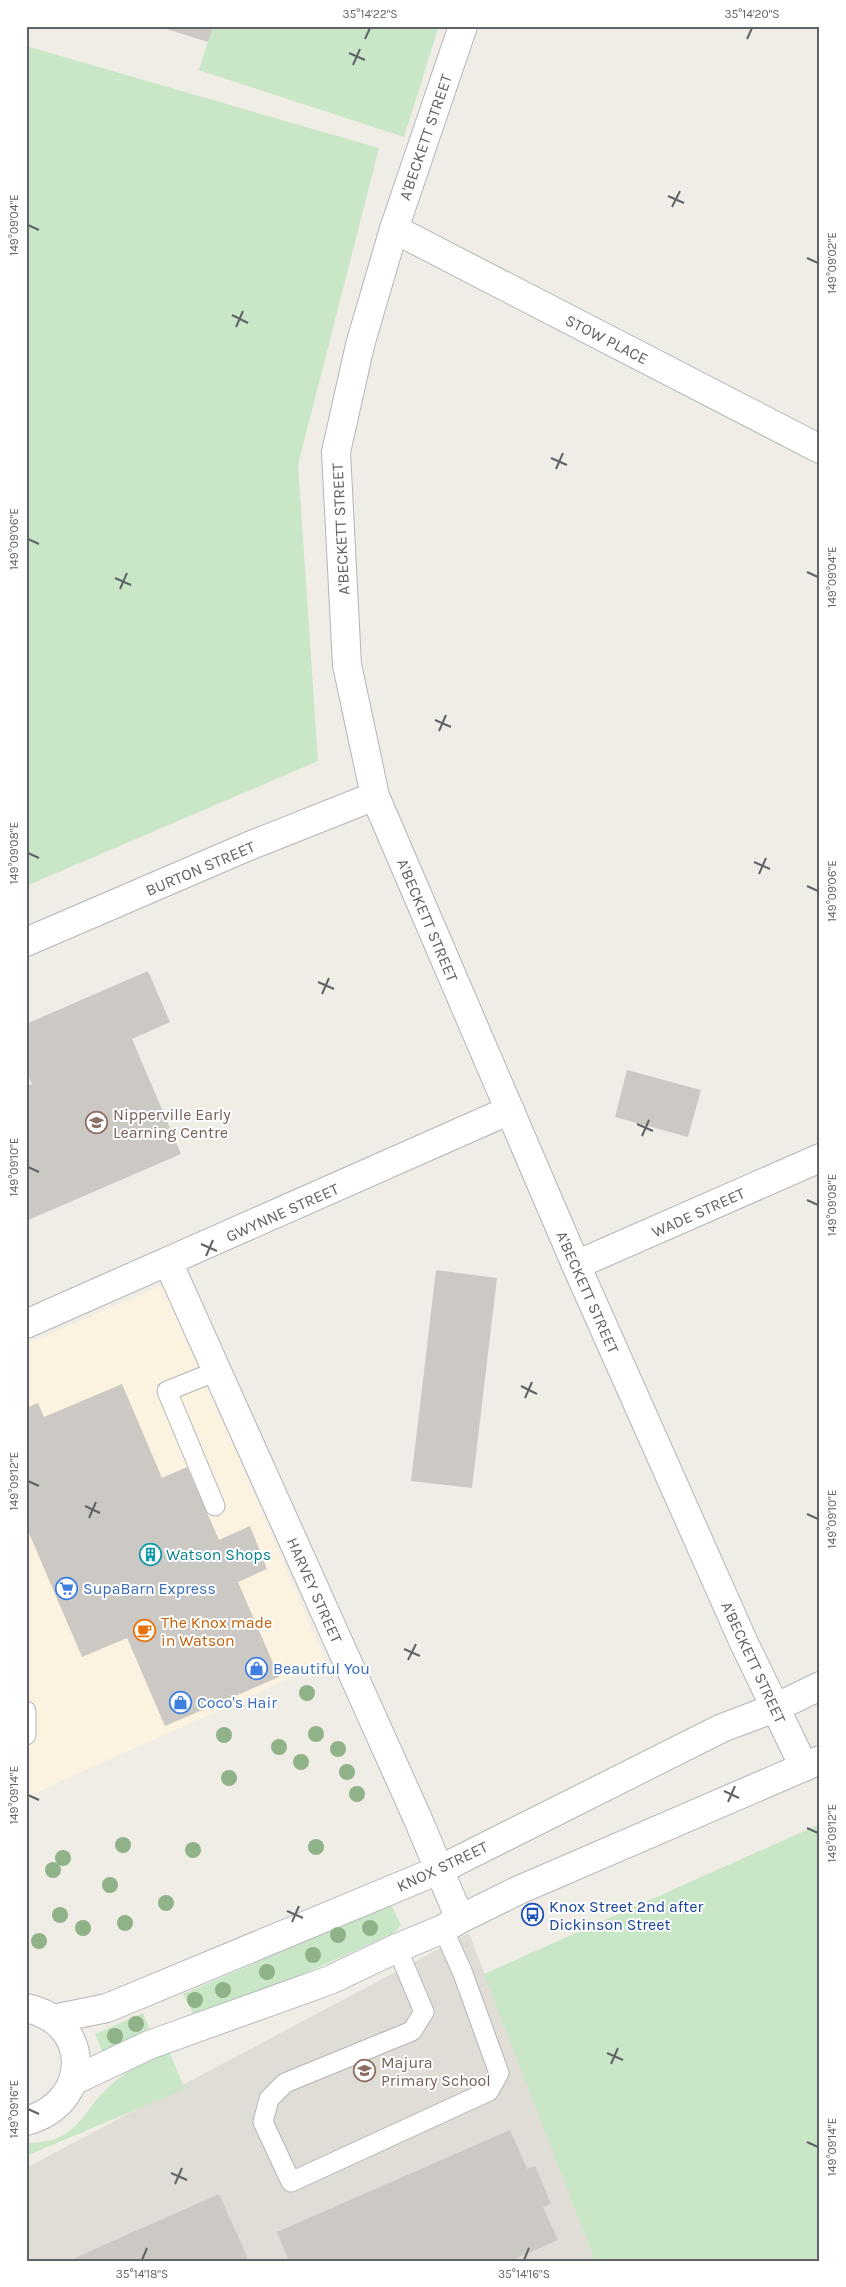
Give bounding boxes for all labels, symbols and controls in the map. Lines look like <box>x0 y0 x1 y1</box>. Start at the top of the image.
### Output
text: 35°14'22"S <box>342 7 398 21</box>
text: 35°14'20"S <box>724 7 780 21</box>
street label: A'BECKETT STREET <box>395 72 456 203</box>
text: 149°09'04"E <box>7 194 21 256</box>
text: 149°09'02"E <box>825 232 839 294</box>
street label: STOW PLACE <box>562 310 651 368</box>
street label: A'BECKETT STREET <box>328 463 353 595</box>
text: 149°09'06"E <box>7 508 21 570</box>
text: 149°09'04"E <box>825 546 839 608</box>
text: 149°09'08"E <box>7 822 21 884</box>
street label: BURTON STREET <box>143 837 258 900</box>
street label: A'BECKETT STREET <box>393 856 462 985</box>
text: 149°09'06"E <box>825 860 839 922</box>
place label: Nipperville Early Learning Centre <box>113 1105 231 1142</box>
school or university icon: Nipperville Early Learning Centre <box>85 1111 109 1135</box>
text: 149°09'10"E <box>7 1138 21 1196</box>
text: 149°09'08"E <box>825 1174 839 1236</box>
street label: GWYNNE STREET <box>223 1179 342 1246</box>
street label: WADE STREET <box>649 1183 748 1241</box>
street label: A'BECKETT STREET <box>552 1228 623 1356</box>
text: 149°09'12"E <box>7 1452 21 1510</box>
text: 149°09'10"E <box>825 1490 839 1548</box>
street label: HARVEY STREET <box>283 1534 346 1646</box>
building icon: Watson Shops <box>138 1542 162 1566</box>
place label: Watson Shops <box>166 1545 271 1564</box>
supermarket icon: SupaBarn Express <box>55 1576 79 1600</box>
place label: SupaBarn Express <box>83 1579 216 1598</box>
street label: A'BECKETT STREET <box>717 1598 790 1726</box>
place label: The Knox made in Watson <box>161 1613 272 1650</box>
cafe icon: The Knox made in Watson <box>133 1619 157 1643</box>
shop icon: Beautiful You <box>245 1656 269 1680</box>
place label: Beautiful You <box>273 1659 370 1678</box>
shop icon: Coco's Hair <box>169 1690 193 1714</box>
place label: Coco's Hair <box>197 1693 277 1712</box>
text: 149°09'14"E <box>7 1766 21 1824</box>
text: 149°09'12"E <box>825 1804 839 1862</box>
street label: KNOX STREET <box>394 1837 491 1896</box>
place label: Knox Street 2nd after Dickinson Street <box>549 1897 704 1934</box>
bus stop icon: Knox Street 2nd after Dickinson Street <box>521 1903 545 1927</box>
place label: Majura Primary School <box>381 2053 491 2090</box>
school or university icon: Majura Primary School <box>353 2059 377 2083</box>
text: 149°09'16"E <box>7 2080 21 2138</box>
text: 149°09'14"E <box>825 2118 839 2176</box>
text: 35°14'18"S <box>116 2267 168 2281</box>
text: 35°14'16"S <box>498 2267 550 2281</box>

